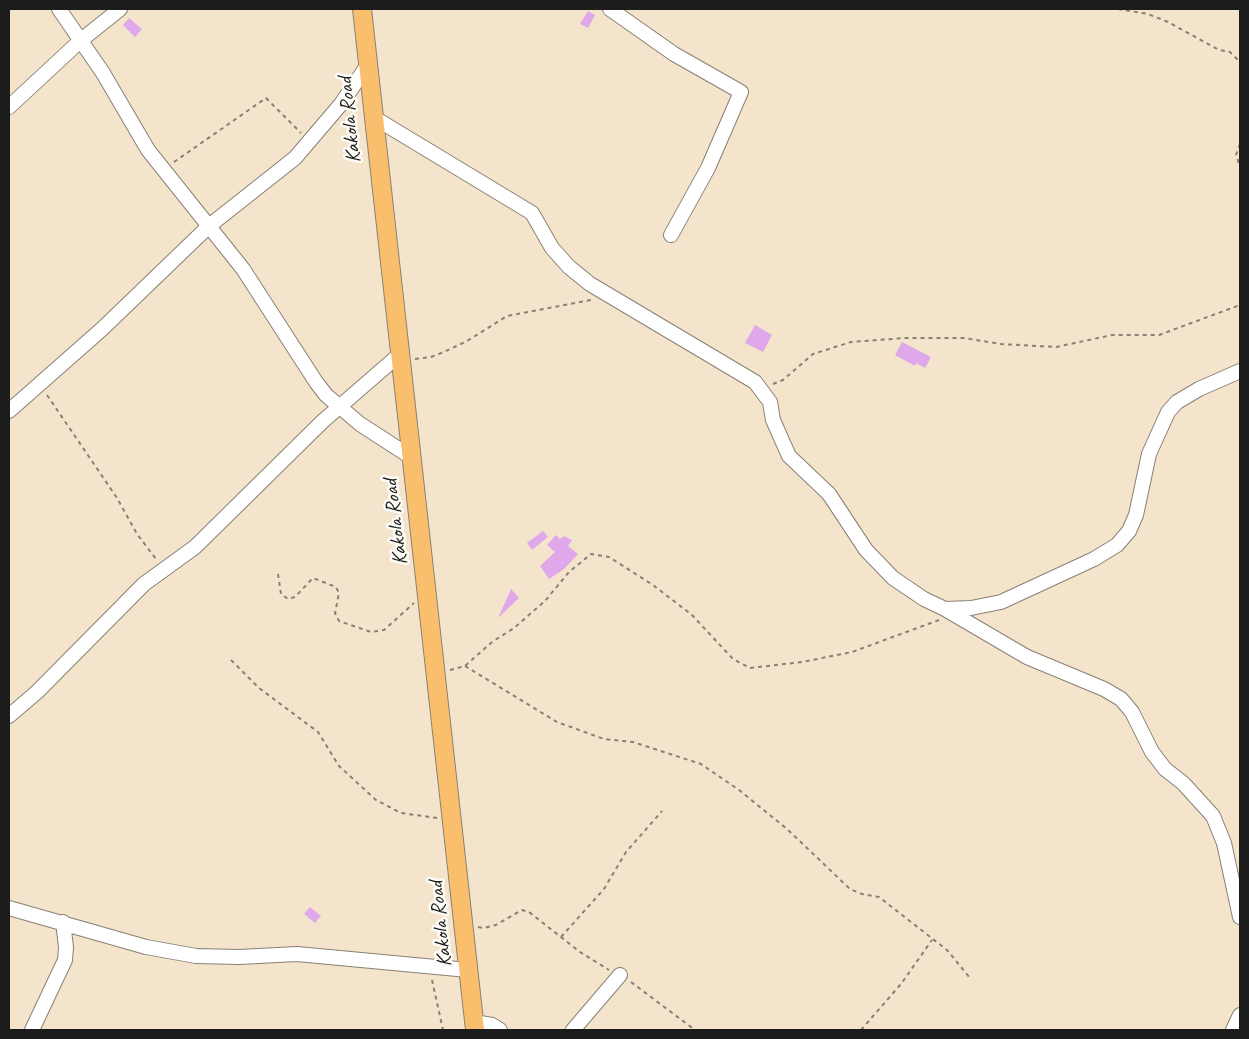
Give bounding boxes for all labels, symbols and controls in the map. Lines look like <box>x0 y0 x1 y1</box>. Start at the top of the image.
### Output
street label: Kakola Road <box>333 76 367 164</box>
street label: Kakola Road <box>378 478 414 566</box>
street label: Kakola Road <box>424 880 458 968</box>

